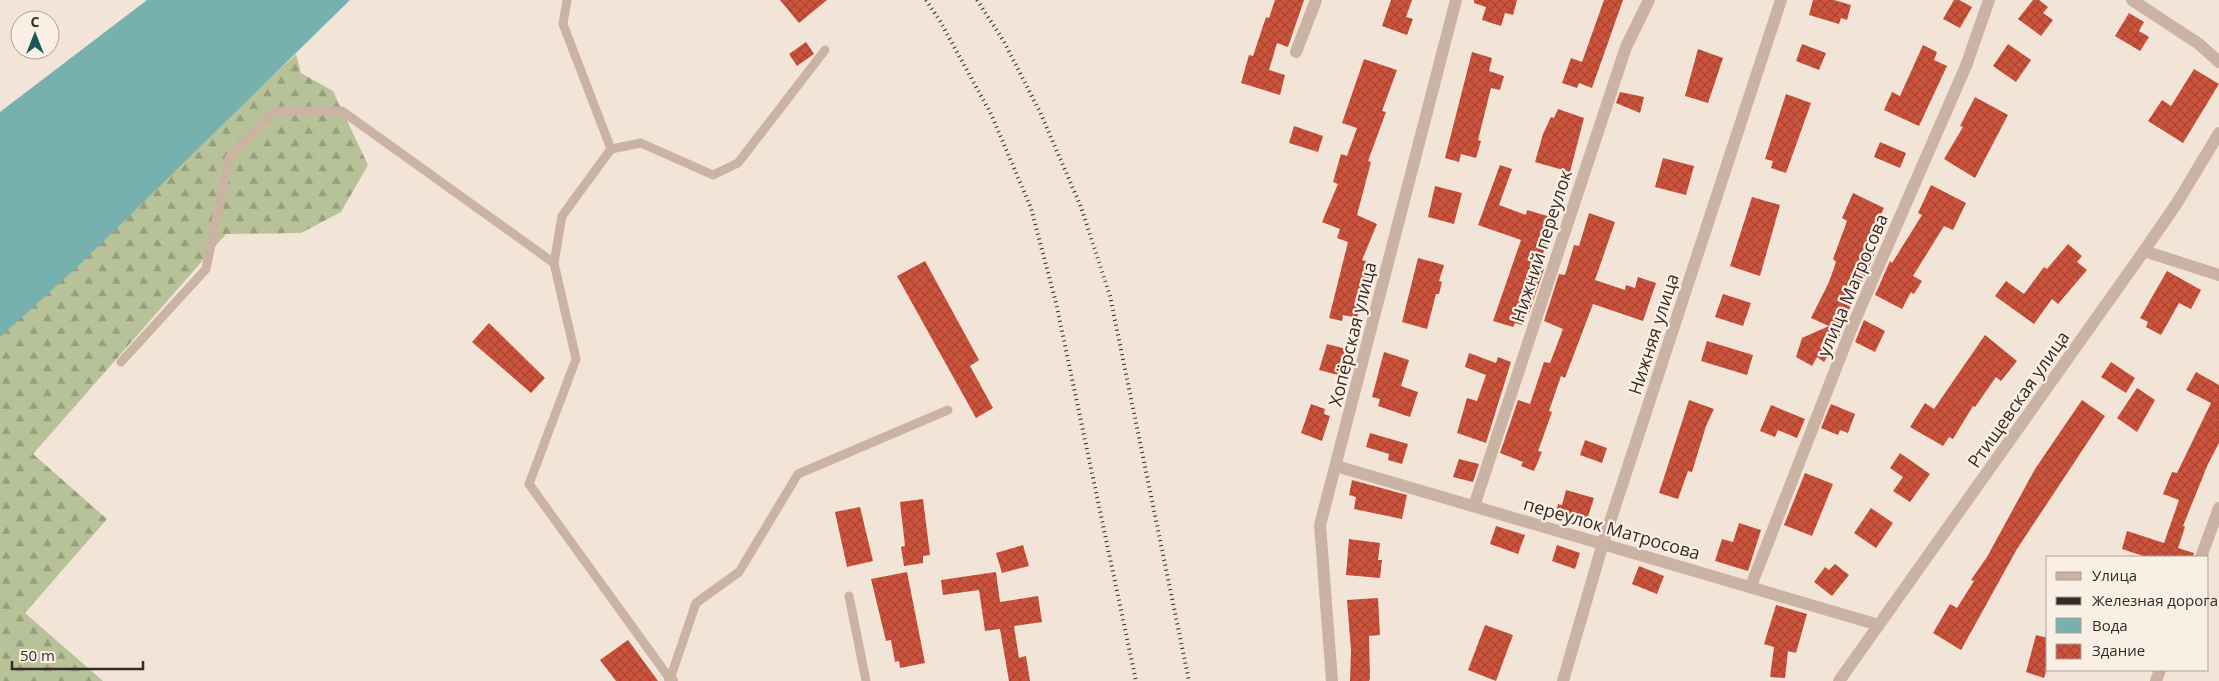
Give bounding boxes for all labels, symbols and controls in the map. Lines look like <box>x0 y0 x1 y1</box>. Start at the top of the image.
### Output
north arrow <box>10 10 60 60</box>
text: С <box>31 12 40 31</box>
street label: Нижний переулок <box>1505 166 1577 325</box>
street label: улица Матросова <box>1811 210 1893 360</box>
street label: Хопёрская улица <box>1322 259 1382 409</box>
street label: Нижняя улица <box>1622 270 1684 398</box>
street label: Ртищевская улица <box>1962 326 2074 472</box>
street label: переулок Матросова <box>1521 491 1703 565</box>
legend <box>2046 556 2209 671</box>
text: Улица <box>2092 565 2137 585</box>
text: Железная дорога <box>2092 590 2218 610</box>
text: Вода <box>2092 615 2128 635</box>
scale bar <box>12 638 144 670</box>
text: Здание <box>2092 640 2145 660</box>
text: 50 m <box>20 645 55 665</box>

